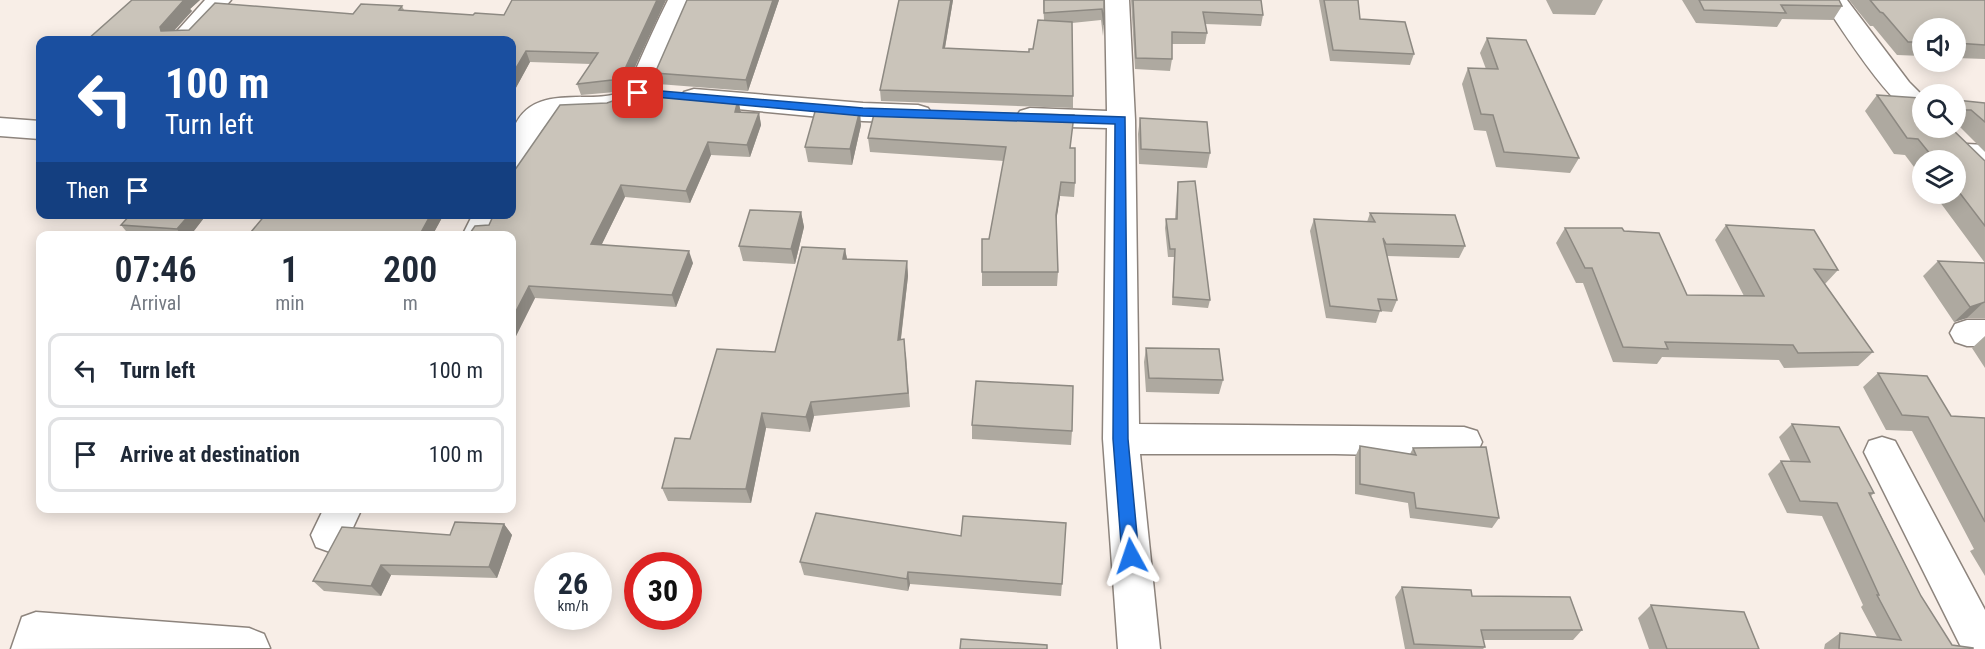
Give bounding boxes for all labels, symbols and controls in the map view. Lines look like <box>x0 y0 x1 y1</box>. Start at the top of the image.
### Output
map controls <box>1912 18 1966 204</box>
button: sound <box>1912 18 1966 72</box>
text: 100 m <box>165 59 270 108</box>
icon: left <box>66 60 144 138</box>
pin <box>612 67 663 118</box>
icon: arrive <box>621 76 654 109</box>
button: search <box>1912 84 1966 138</box>
text: Turn left <box>165 109 254 141</box>
button: layers <box>1912 150 1966 204</box>
icon: arrive <box>121 174 154 207</box>
text: Then <box>66 178 109 203</box>
text: 07:46 <box>115 249 197 291</box>
text: 1 <box>281 249 299 291</box>
text: 200 <box>383 249 437 291</box>
text: Arrival <box>130 291 181 315</box>
text: min <box>275 291 304 315</box>
text: m <box>403 291 418 315</box>
icon: left <box>69 354 102 387</box>
text: Turn left <box>120 358 195 383</box>
text: 100 m <box>429 358 483 383</box>
icon: arrive <box>69 438 102 471</box>
text: Arrive at destination <box>120 442 300 467</box>
text: 100 m <box>429 442 483 467</box>
position arrow <box>1099 524 1163 588</box>
speed limit sign: 30 <box>624 552 702 630</box>
text: 26 <box>558 566 588 601</box>
text: km/h <box>558 597 588 615</box>

